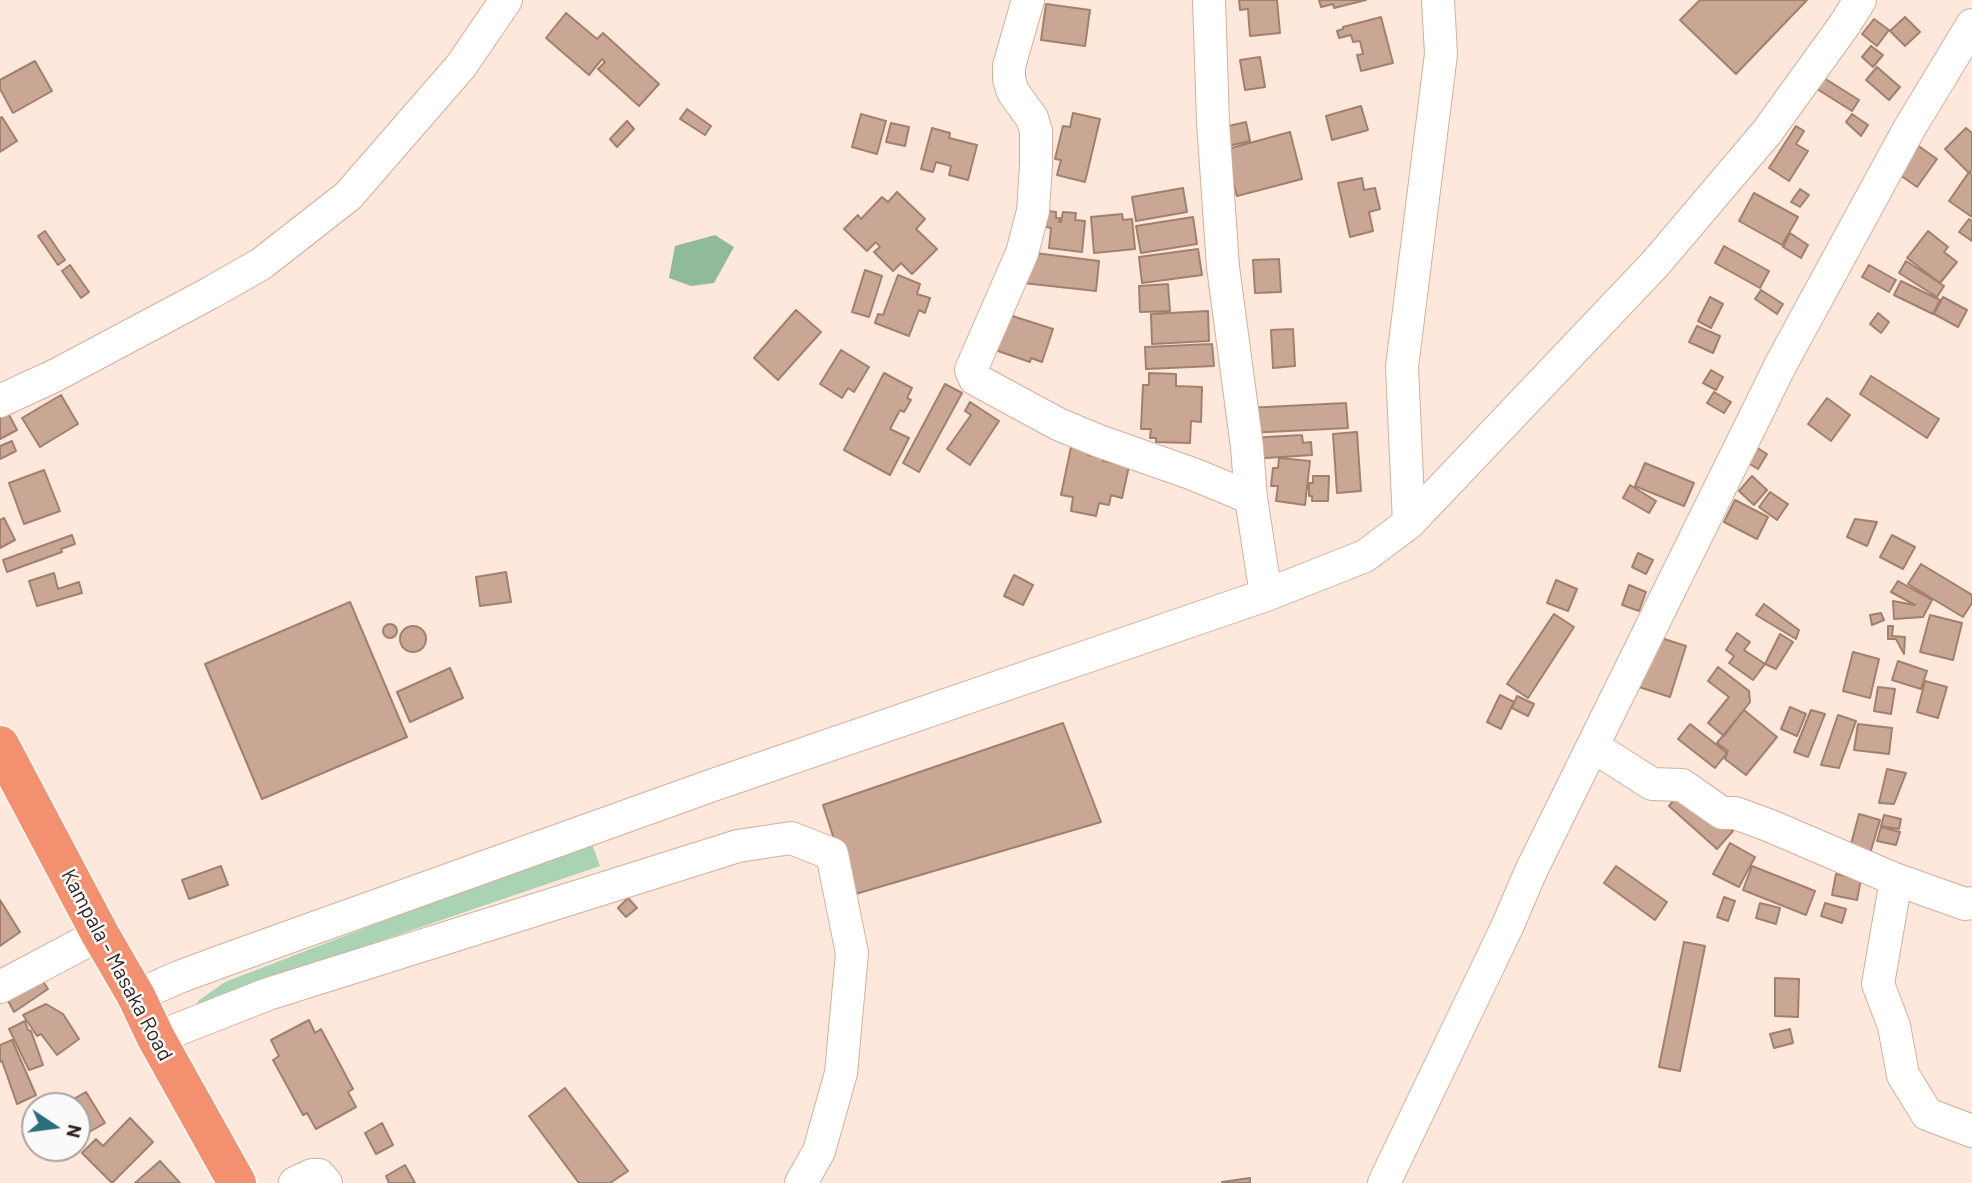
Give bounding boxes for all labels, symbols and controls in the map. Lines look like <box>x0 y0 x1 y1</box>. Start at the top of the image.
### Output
street label: Kampala - Masaka Road <box>56 865 178 1065</box>
north arrow <box>21 1092 91 1162</box>
text: N <box>62 1123 88 1140</box>

